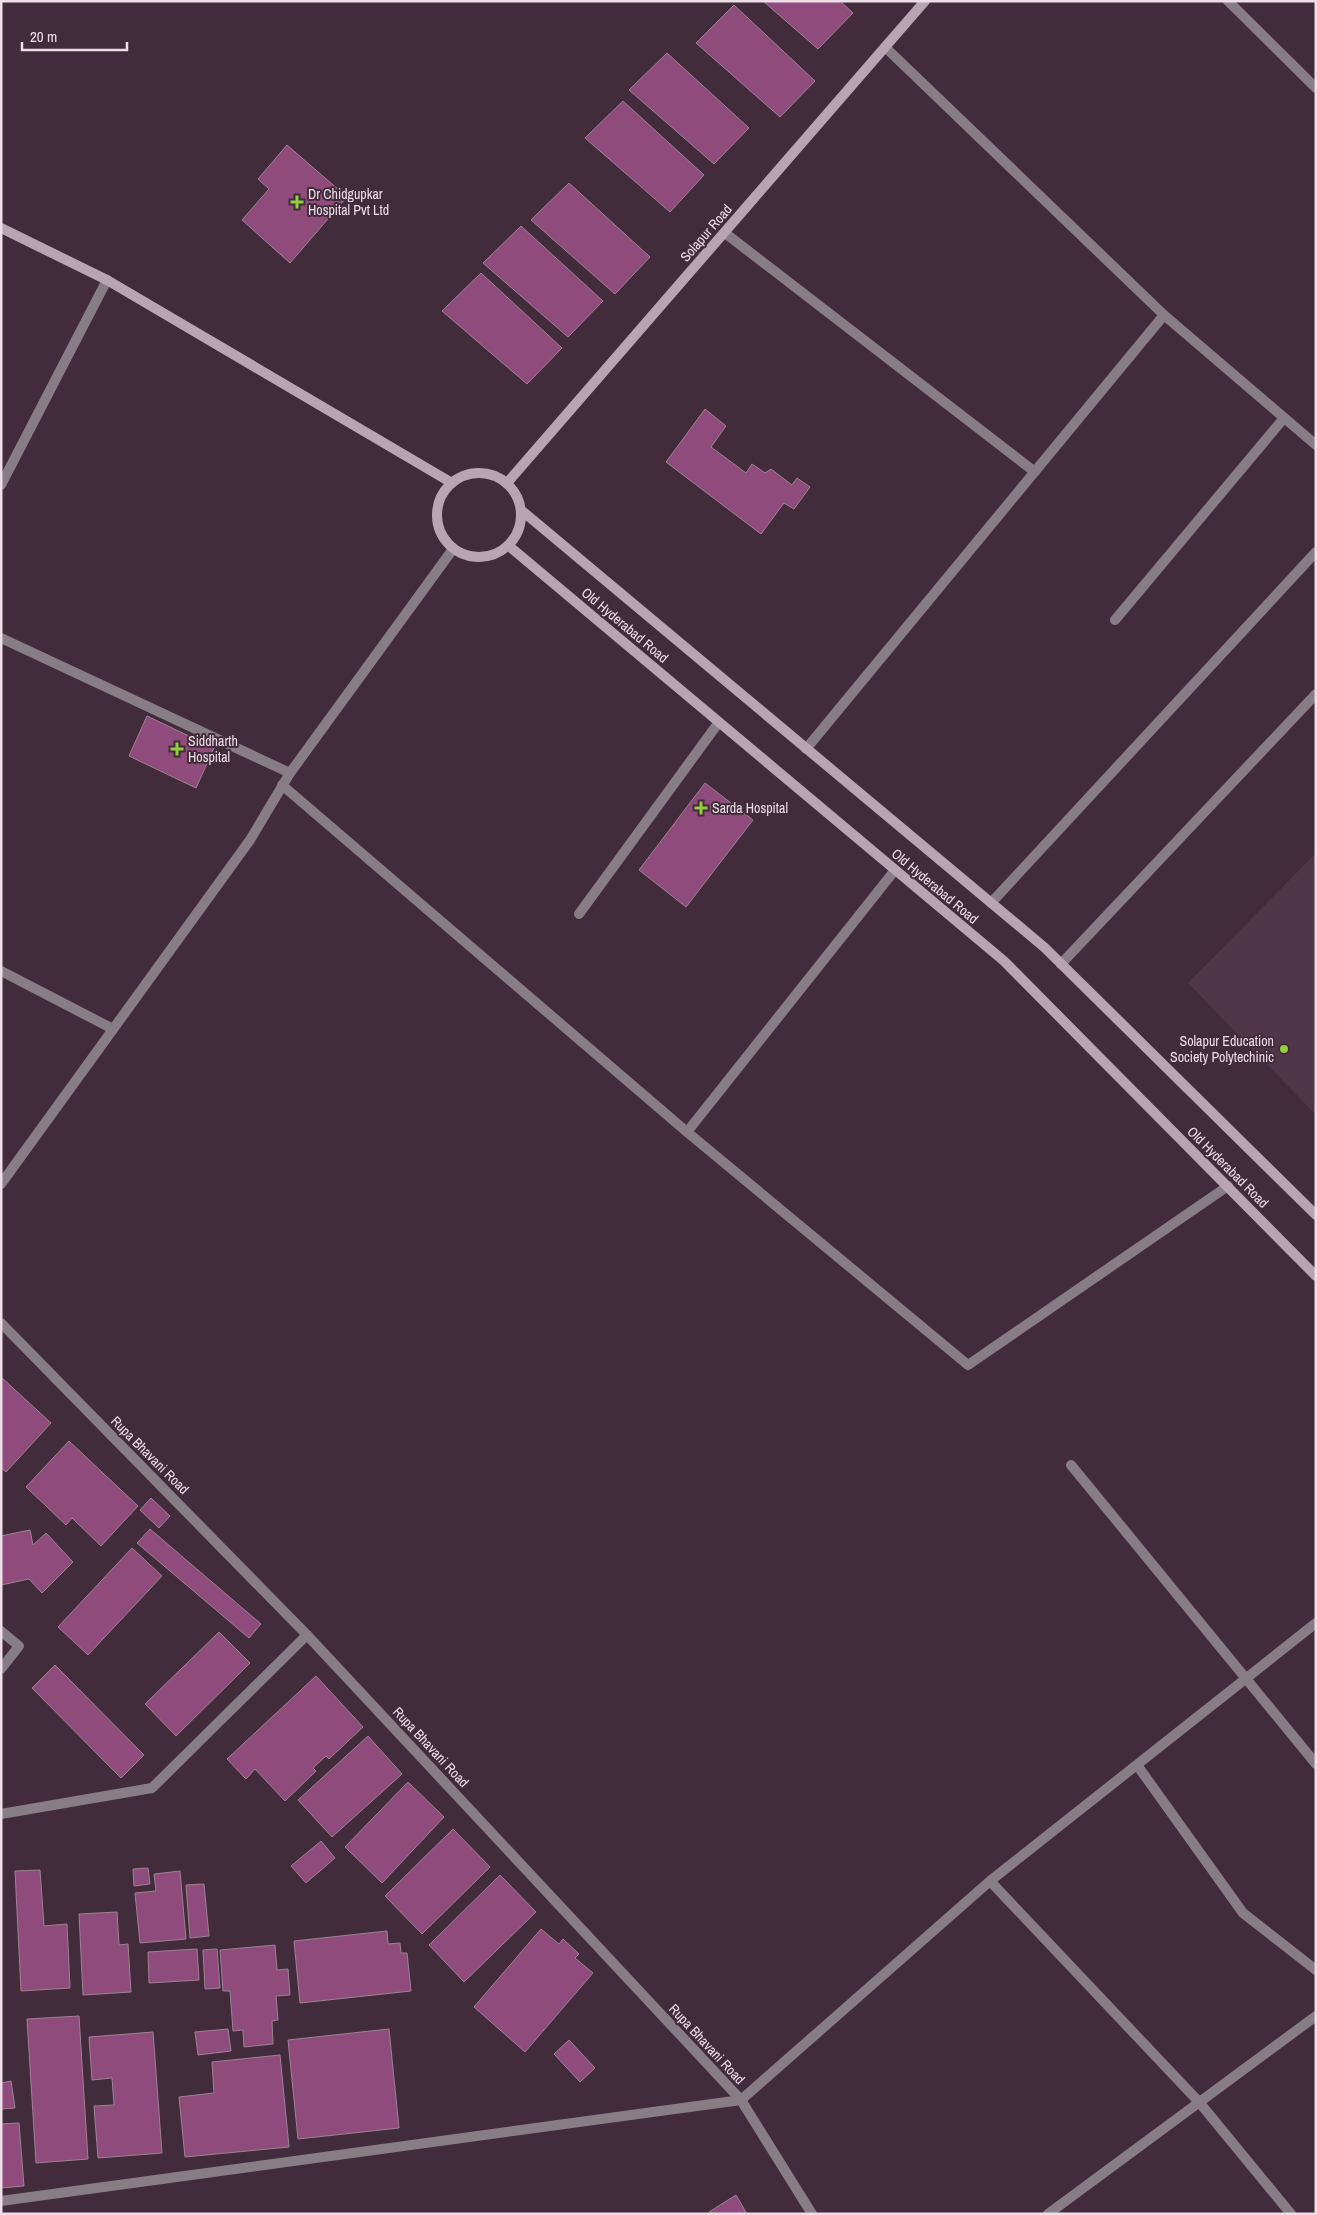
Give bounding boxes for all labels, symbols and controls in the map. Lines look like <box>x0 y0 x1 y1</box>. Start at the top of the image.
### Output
scale bar <box>22 20 128 52</box>
text: 20 m <box>30 26 57 47</box>
place label: Dr Chidgupkar Hospital Pvt Ltd <box>308 185 389 219</box>
marker: Dr Chidgupkar Hospital Pvt Ltd <box>290 195 304 209</box>
street label: Solapur Road <box>676 201 736 265</box>
street label: Old Hyderabad Road <box>578 583 672 667</box>
place label: Siddharth Hospital <box>188 732 238 766</box>
marker: Siddharth Hospital <box>170 742 184 756</box>
place label: Sarda Hospital <box>712 799 788 817</box>
marker: Sarda Hospital <box>694 801 708 815</box>
street label: Old Hyderabad Road <box>888 844 982 928</box>
place label: Solapur Education Society Polytechinic <box>1170 1032 1274 1066</box>
marker: Solapur Education Society Polytechinic <box>1278 1043 1290 1055</box>
street label: Old Hyderabad Road <box>1184 1123 1272 1211</box>
street label: Rupa Bhavani Road <box>107 1412 193 1498</box>
street label: Rupa Bhavani Road <box>389 1703 473 1791</box>
street label: Rupa Bhavani Road <box>665 2000 749 2088</box>

